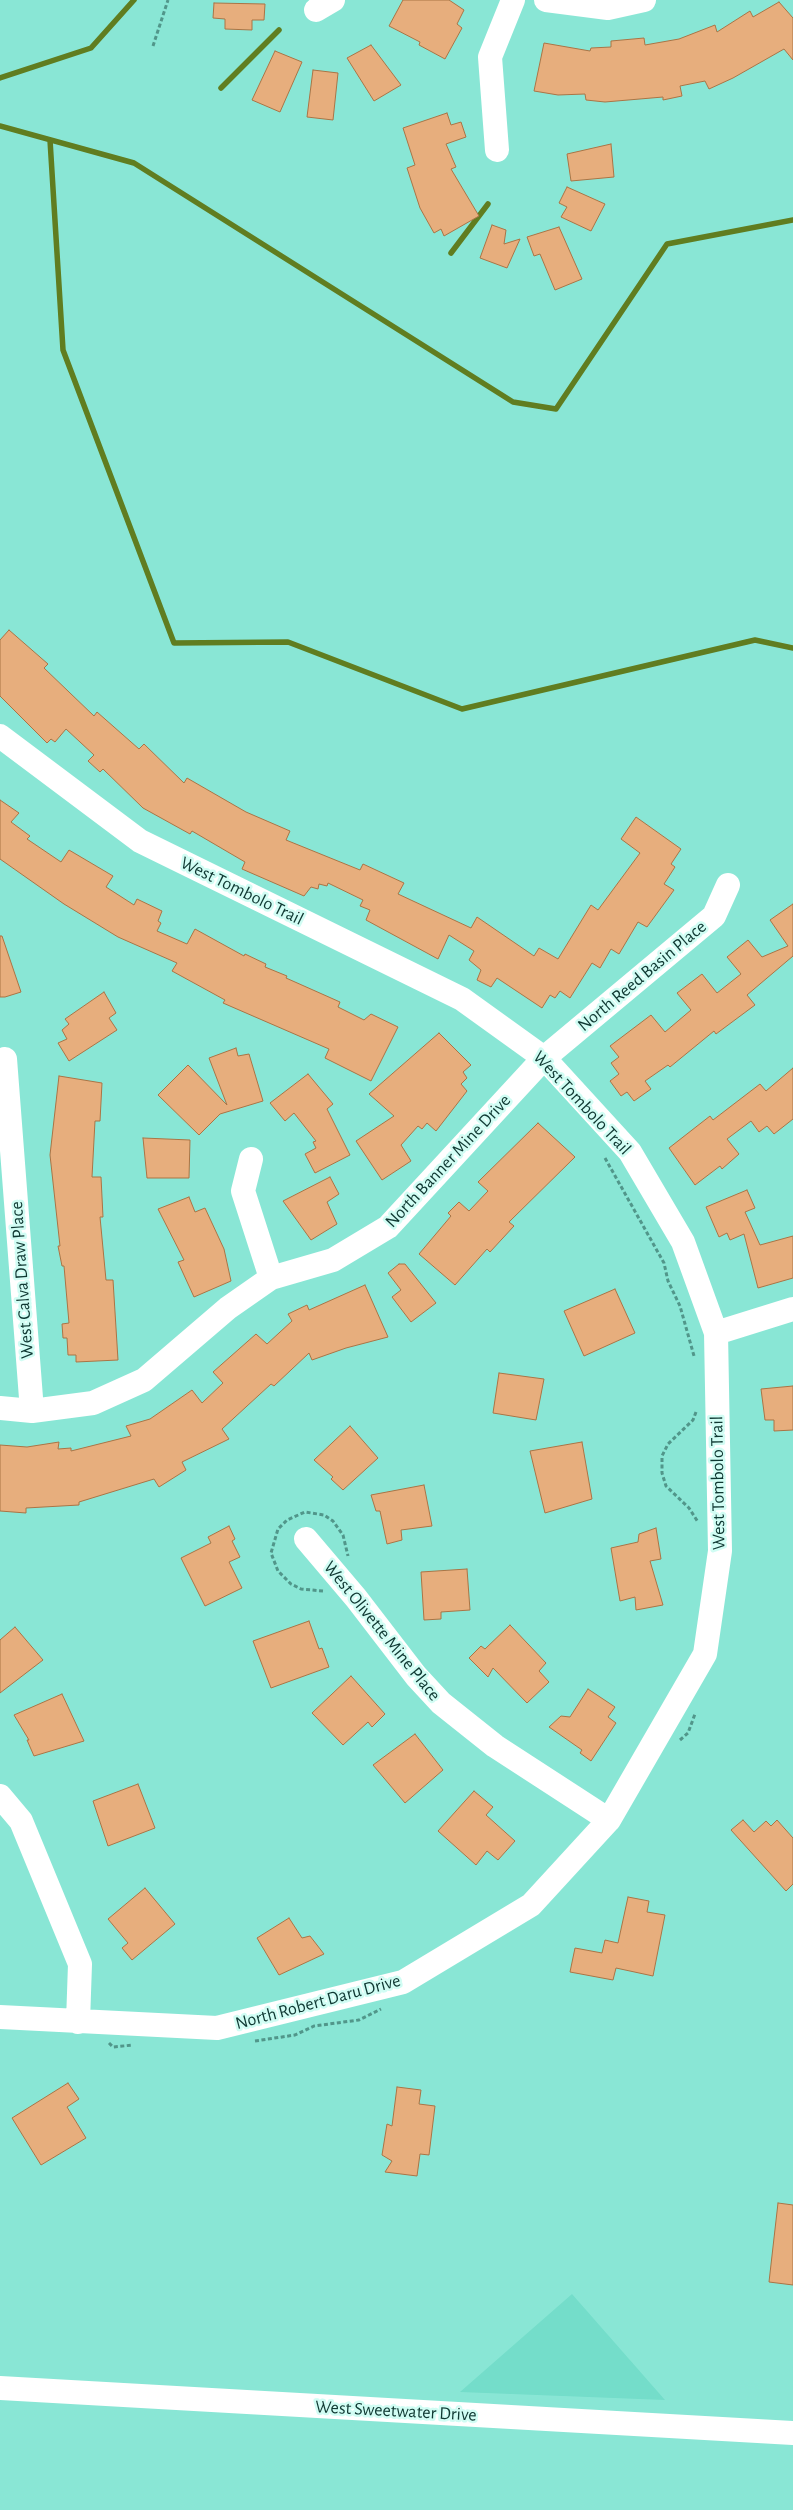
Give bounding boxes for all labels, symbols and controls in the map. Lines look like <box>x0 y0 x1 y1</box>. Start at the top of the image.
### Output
street label: West Tombolo Trail <box>177 852 307 930</box>
street label: North Reed Basin Place <box>573 916 711 1036</box>
street label: West Tombolo Trail <box>528 1046 636 1160</box>
street label: North Banner Mine Drive <box>381 1090 515 1232</box>
street label: West Calva Draw Place <box>6 1201 38 1359</box>
street label: West Tombolo Trail <box>706 1416 730 1550</box>
street label: West Olivette Mine Place <box>319 1557 445 1705</box>
street label: North Robert Daru Drive <box>233 1970 403 2034</box>
street label: West Sweetwater Drive <box>315 2396 477 2426</box>

